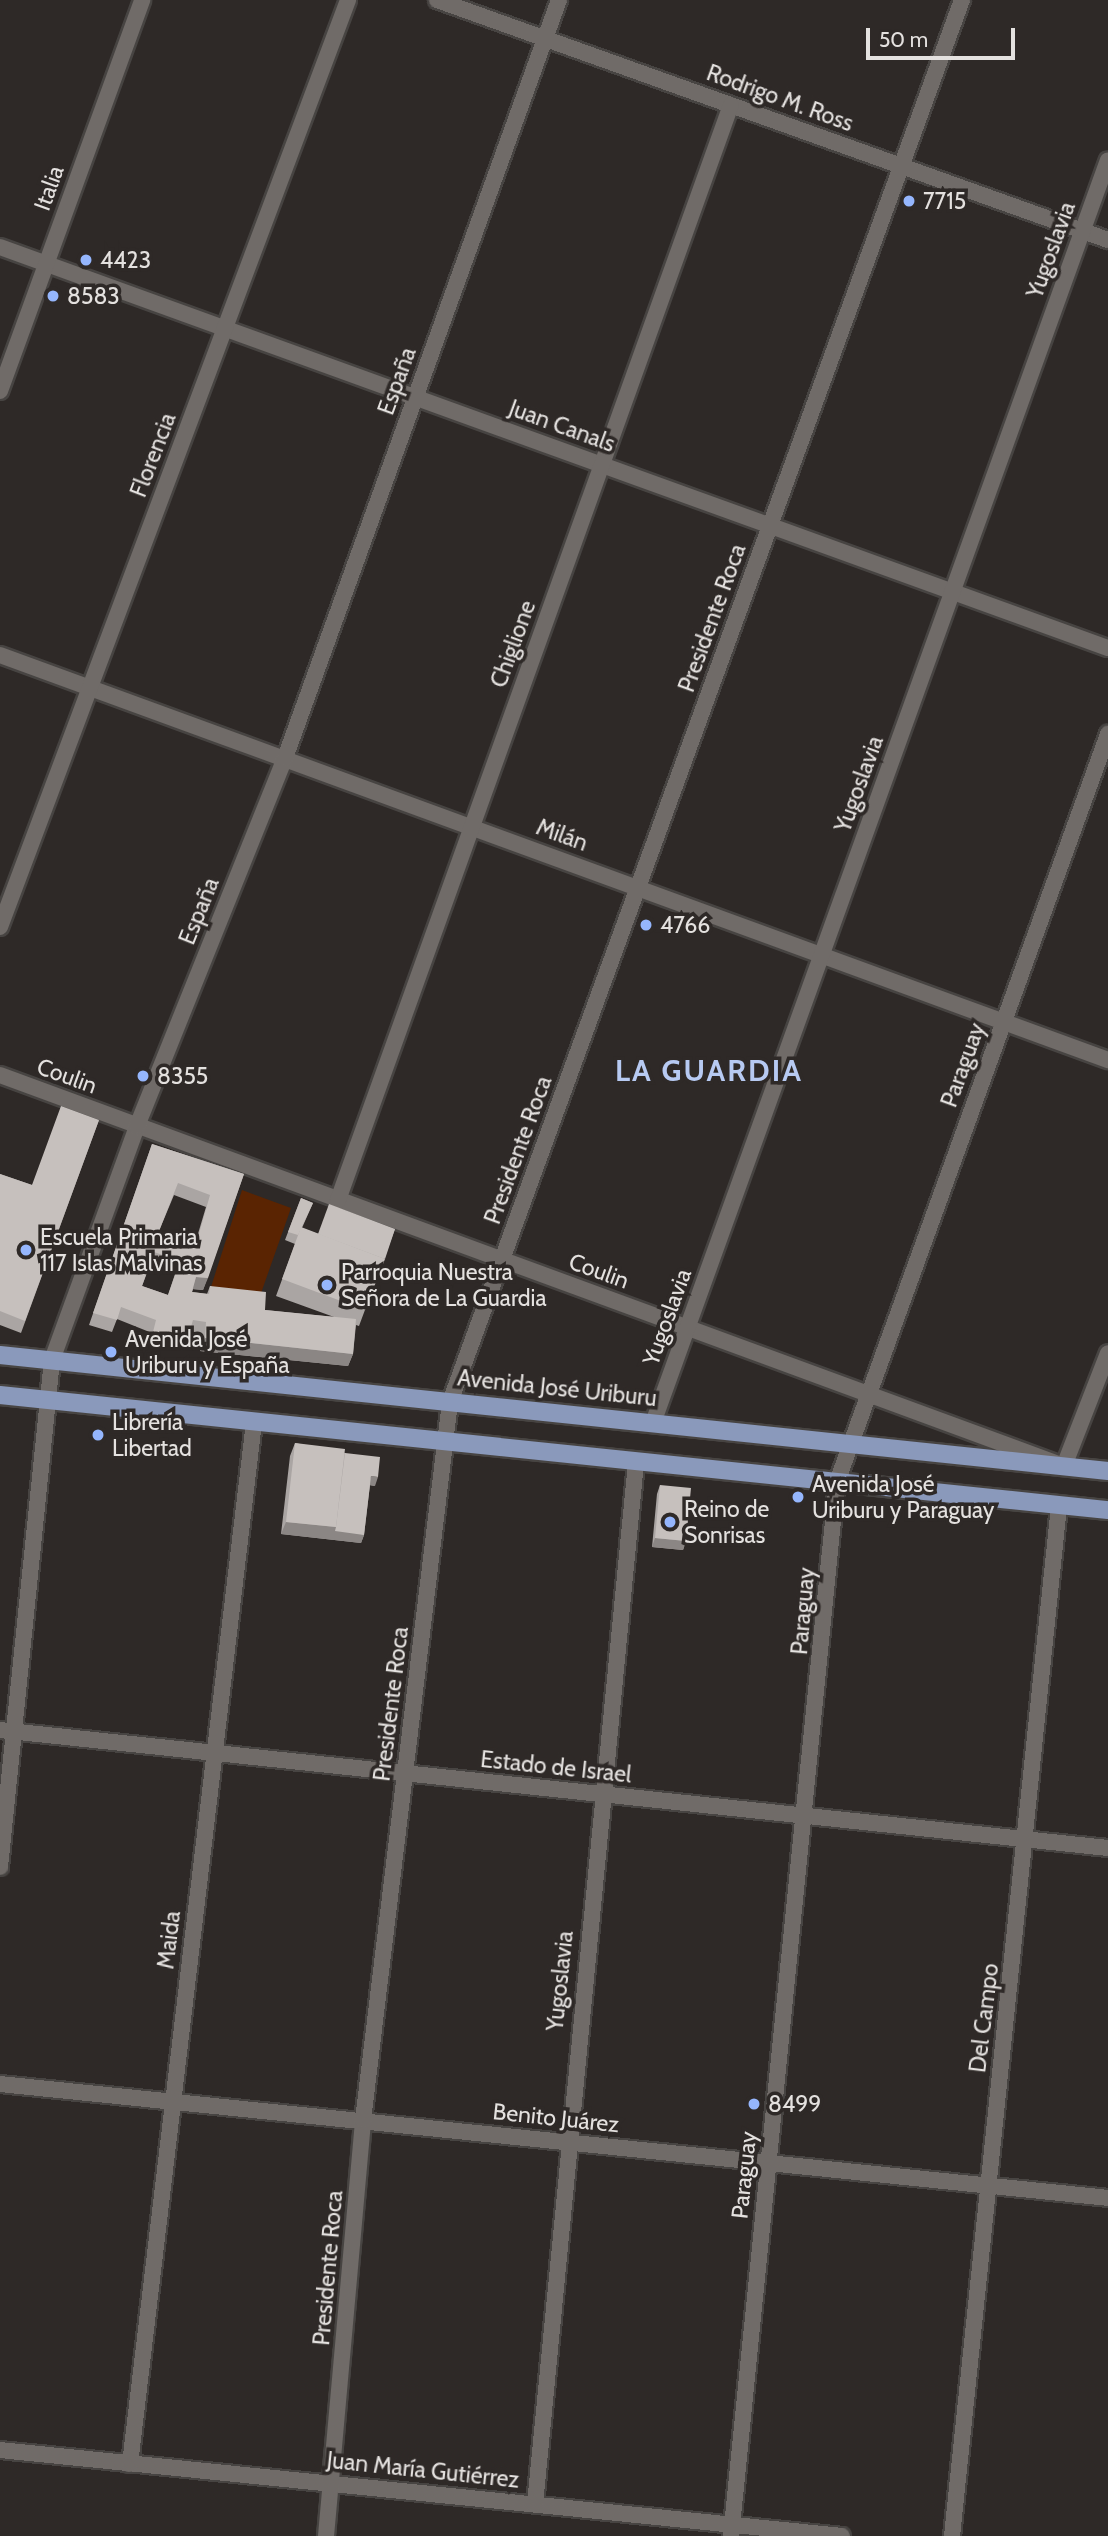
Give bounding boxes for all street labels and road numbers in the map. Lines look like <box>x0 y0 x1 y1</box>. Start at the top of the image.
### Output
street label: Rodrigo M. Ross <box>703 59 857 137</box>
street label: Italia <box>28 162 70 214</box>
street label: Yugoslavia <box>1021 198 1081 302</box>
street label: España <box>372 343 422 419</box>
street label: Juan Canals <box>505 394 619 458</box>
street label: Florencia <box>124 409 182 501</box>
street label: Presidente Roca <box>672 540 752 696</box>
street label: Chiglione <box>485 597 541 691</box>
street label: Yugoslavia <box>829 732 889 836</box>
street label: Milán <box>533 813 591 857</box>
street label: España <box>173 873 225 949</box>
street label: Paraguay <box>935 1019 991 1111</box>
street label: Coulin <box>33 1052 101 1100</box>
street label: Presidente Roca <box>478 1072 558 1228</box>
street label: Coulin <box>565 1247 633 1295</box>
street label: Yugoslavia <box>637 1265 697 1369</box>
street label: Avenida José Uriburu <box>456 1364 658 1412</box>
street label: Paraguay <box>785 1566 821 1656</box>
street label: Presidente Roca <box>368 1625 414 1783</box>
street label: Estado de Israel <box>479 1745 633 1789</box>
street label: Maida <box>152 1909 186 1971</box>
street label: Yugoslavia <box>541 1930 579 2032</box>
street label: Del Campo <box>964 1962 1004 2074</box>
street label: Benito Juárez <box>491 2098 621 2138</box>
street label: Paraguay <box>726 2130 762 2220</box>
street label: Presidente Roca <box>307 2189 349 2347</box>
street label: Juan María Gutiérrez <box>325 2446 521 2494</box>

